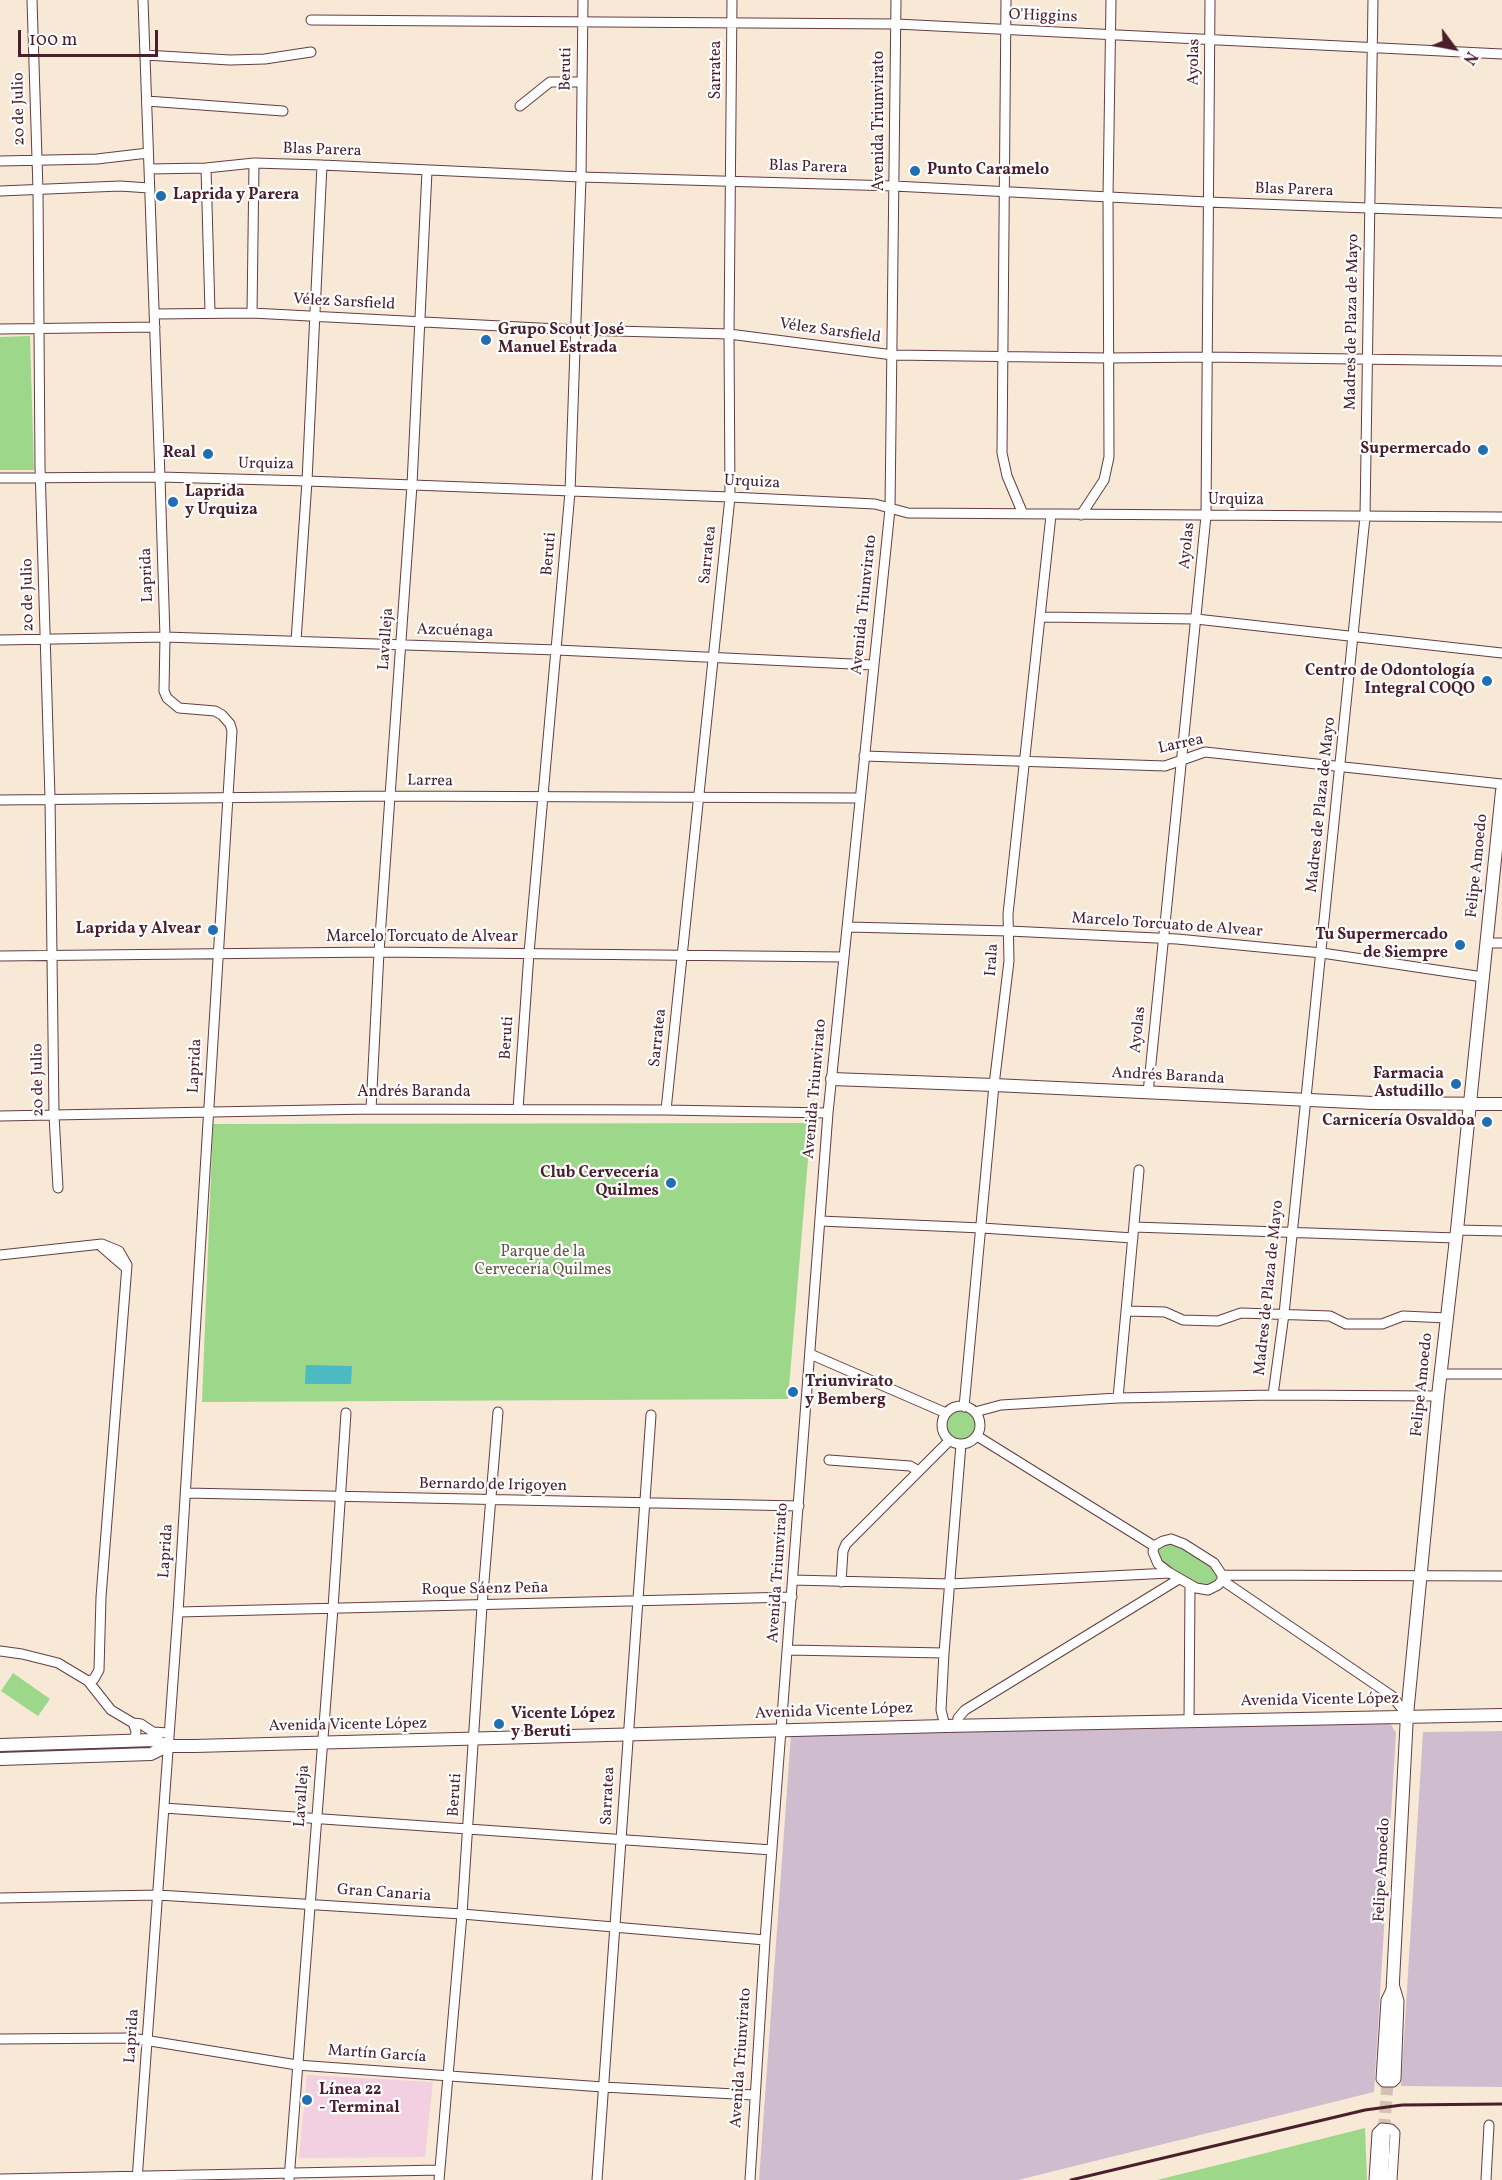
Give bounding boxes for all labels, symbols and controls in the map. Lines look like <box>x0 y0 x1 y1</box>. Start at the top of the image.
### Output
street label: O'Higgins <box>1008 6 1078 28</box>
scale bar <box>21 18 160 56</box>
north arrow <box>1424 18 1484 78</box>
text: 100 m <box>29 28 78 53</box>
street label: Ayolas <box>1185 38 1205 86</box>
street label: Sarratea <box>707 41 727 99</box>
street label: Beruti <box>557 47 577 91</box>
text: N <box>1457 47 1482 68</box>
street label: Avenida Triunvirato <box>870 51 890 191</box>
street label: 20 de Julio <box>10 72 30 146</box>
street label: Blas Parera <box>282 140 362 162</box>
street label: Blas Parera <box>768 157 848 179</box>
place label: Punto Caramelo <box>927 161 1049 181</box>
marker: Punto Caramelo <box>908 164 922 178</box>
street label: Blas Parera <box>1254 180 1334 202</box>
place label: Laprida y Parera <box>173 186 299 206</box>
marker: Laprida y Parera <box>154 189 168 203</box>
street label: Madres de Plaza de Mayo <box>1342 234 1364 410</box>
street label: Vélez Sarsfield <box>292 291 396 315</box>
street label: Vélez Sarsfield <box>778 315 882 349</box>
place label: Grupo Scout José Manuel Estrada <box>498 321 624 359</box>
marker: Grupo Scout José Manuel Estrada <box>479 333 493 347</box>
place label: Supermercado <box>1360 440 1471 460</box>
marker: Supermercado <box>1476 443 1490 457</box>
place label: Real <box>163 444 196 464</box>
marker: Real <box>201 447 215 461</box>
street label: Urquiza <box>238 455 294 475</box>
street label: Urquiza <box>724 472 780 494</box>
place label: Laprida y Urquiza <box>185 483 258 521</box>
street label: Urquiza <box>1208 491 1264 511</box>
marker: Laprida y Urquiza <box>166 495 180 509</box>
street label: Ayolas <box>1176 522 1200 570</box>
street label: Sarratea <box>696 525 722 585</box>
street label: Beruti <box>539 531 561 577</box>
street label: Avenida Triunvirato <box>848 534 882 676</box>
street label: Laprida <box>137 547 159 603</box>
street label: 20 de Julio <box>19 558 39 632</box>
street label: Lavalleja <box>375 607 399 671</box>
street label: Azcuénaga <box>416 621 494 643</box>
place label: Centro de Odontología Integral COQO <box>1305 662 1475 700</box>
marker: Centro de Odontología Integral COQO <box>1480 674 1494 688</box>
street label: Madres de Plaza de Mayo <box>1303 716 1341 894</box>
street label: Larrea <box>1157 731 1205 759</box>
street label: Larrea <box>407 772 453 792</box>
street label: Felipe Amoedo <box>1463 813 1493 919</box>
street label: Marcelo Torcuato de Alvear <box>1071 910 1263 942</box>
place label: Laprida y Alvear <box>76 920 201 940</box>
marker: Laprida y Alvear <box>206 923 220 937</box>
place label: Tu Supermercado de Siempre <box>1315 926 1448 964</box>
street label: Marcelo Torcuato de Alvear <box>326 928 518 948</box>
marker: Tu Supermercado de Siempre <box>1453 938 1467 952</box>
street label: Irala <box>982 943 1004 977</box>
street label: Ayolas <box>1127 1006 1151 1054</box>
street label: Sarratea <box>646 1008 672 1068</box>
street label: Beruti <box>497 1016 519 1060</box>
street label: Avenida Triunvirato <box>800 1018 832 1160</box>
street label: Laprida <box>185 1038 207 1094</box>
street label: 20 de Julio <box>29 1043 49 1117</box>
street label: Andrés Baranda <box>1111 1064 1225 1090</box>
place label: Farmacia Astudillo <box>1373 1065 1444 1103</box>
marker: Farmacia Astudillo <box>1449 1077 1463 1091</box>
street label: Andrés Baranda <box>357 1083 471 1103</box>
place label: Carnicería Osvaldoa <box>1322 1112 1475 1132</box>
marker: Carnicería Osvaldoa <box>1480 1115 1494 1129</box>
place label: Club Cervecería Quilmes <box>540 1164 659 1202</box>
marker: Club Cervecería Quilmes <box>664 1176 678 1190</box>
street label: Madres de Plaza de Mayo <box>1251 1199 1289 1377</box>
park label: Parque de la Cervecería Quilmes <box>475 1243 611 1281</box>
street label: Felipe Amoedo <box>1408 1332 1438 1438</box>
place label: Triunvirato y Bemberg <box>805 1373 893 1411</box>
marker: Triunvirato y Bemberg <box>786 1385 800 1399</box>
street label: Bernardo de Irigoyen <box>419 1475 567 1497</box>
street label: Avenida Triunvirato <box>765 1502 793 1644</box>
street label: Laprida <box>156 1523 178 1579</box>
street label: Roque Sáenz Peña <box>421 1579 549 1601</box>
street label: Avenida Vicente López <box>1241 1690 1399 1712</box>
street label: Avenida Vicente López <box>754 1700 914 1724</box>
place label: Vicente López y Beruti <box>511 1705 615 1743</box>
street label: Avenida Vicente López <box>269 1715 427 1737</box>
marker: Vicente López y Beruti <box>492 1717 506 1731</box>
street label: Lavalleja <box>291 1764 315 1828</box>
street label: Sarratea <box>598 1766 620 1826</box>
street label: Beruti <box>445 1773 467 1817</box>
street label: Felipe Amoedo <box>1371 1817 1395 1923</box>
street label: Gran Canaria <box>336 1881 432 1907</box>
street label: Avenida Triunvirato <box>728 1987 756 2129</box>
street label: Laprida <box>122 2008 144 2064</box>
street label: Martín García <box>327 2042 427 2068</box>
place label: Línea 22 - Terminal <box>319 2081 400 2119</box>
marker: Línea 22 - Terminal <box>300 2093 314 2107</box>

